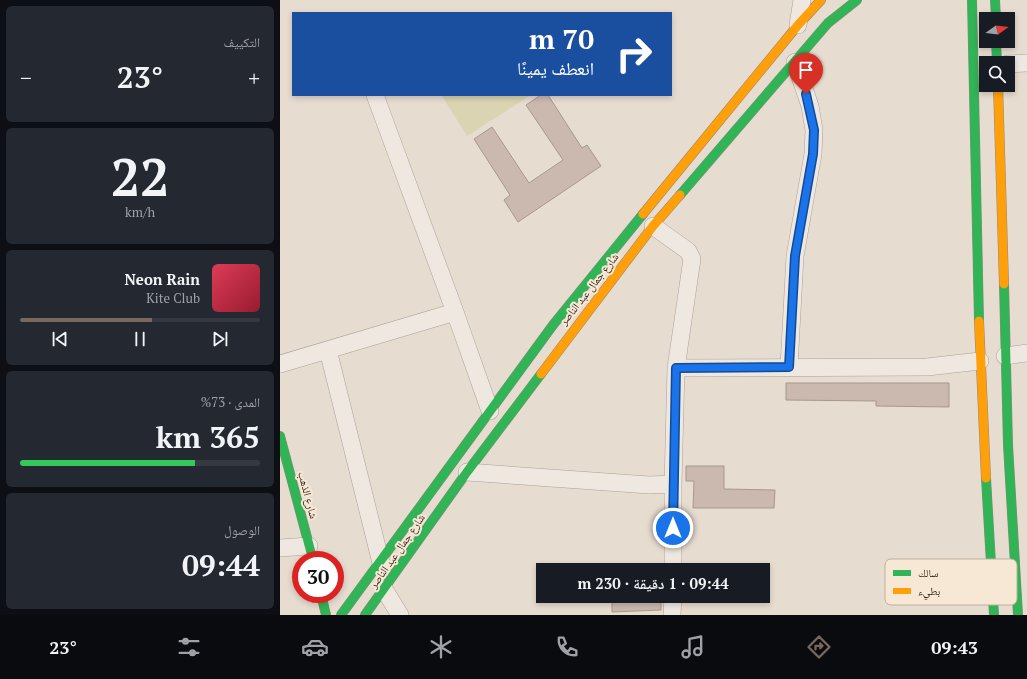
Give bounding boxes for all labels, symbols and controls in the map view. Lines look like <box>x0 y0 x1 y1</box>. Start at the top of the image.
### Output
north arrow <box>979 12 1015 48</box>
map controls <box>979 12 1015 92</box>
text: 70 m <box>529 20 594 57</box>
icon: right <box>608 28 660 80</box>
text: التكييف <box>224 33 260 51</box>
pin <box>789 53 823 94</box>
text: انعطف يمينًا <box>517 56 594 80</box>
button: search <box>979 56 1015 92</box>
text: 23° <box>117 57 163 97</box>
icon: arrive <box>795 59 817 81</box>
text: − <box>20 63 32 92</box>
text: + <box>248 63 260 92</box>
text: 22 <box>111 142 169 211</box>
text: km/h <box>125 203 155 221</box>
street label: شارع جمال عبد الناصر <box>556 250 622 329</box>
text: Neon Rain <box>125 269 200 289</box>
text: Kite Club <box>146 289 200 307</box>
icon: previous <box>49 328 71 350</box>
icon: pause <box>129 328 151 350</box>
icon: next <box>209 328 231 350</box>
text: المدى · 73% <box>201 393 260 411</box>
text: 365 km <box>156 417 260 457</box>
street label: شارع الذهب <box>295 470 321 520</box>
position arrow <box>652 507 694 549</box>
street label: شارع جمال عبد الناصر <box>366 511 428 592</box>
text: الوصول <box>224 521 260 539</box>
text: 09:44 <box>182 545 260 585</box>
speed limit sign: 30 <box>292 551 344 603</box>
legend <box>885 559 1017 605</box>
text: سالك <box>918 566 938 580</box>
text: 09:44 · 1 دقيقة · 230 m <box>577 573 729 593</box>
text: بطيء <box>918 584 940 600</box>
icon: filters <box>175 633 203 661</box>
icon: car <box>301 633 329 661</box>
icon: climate <box>427 633 455 661</box>
icon: phone <box>553 633 581 661</box>
icon: music <box>679 633 707 661</box>
icon: directions <box>805 633 833 661</box>
text: 23° <box>49 635 77 659</box>
text: 09:43 <box>931 635 978 659</box>

